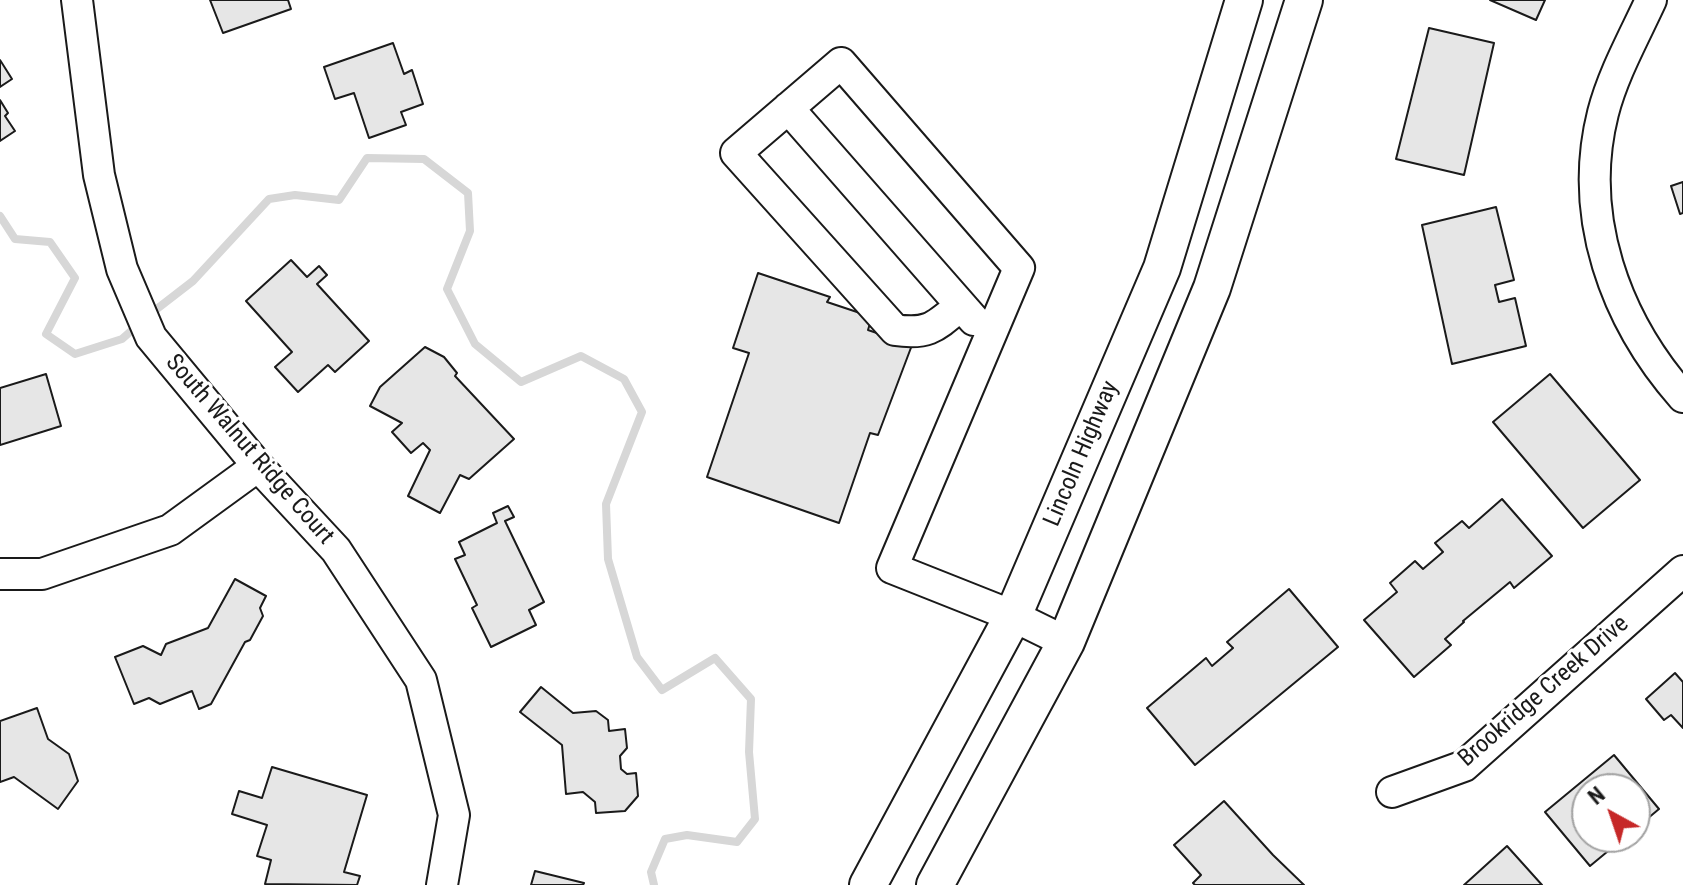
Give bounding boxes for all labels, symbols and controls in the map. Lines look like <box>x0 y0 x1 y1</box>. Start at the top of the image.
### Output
street label: South Walnut Ridge Court <box>159 349 339 551</box>
street label: Lincoln Highway <box>1038 377 1126 531</box>
street label: Brookridge Creek Drive <box>1453 610 1635 774</box>
north arrow <box>1571 773 1651 853</box>
text: N <box>1583 782 1610 810</box>

